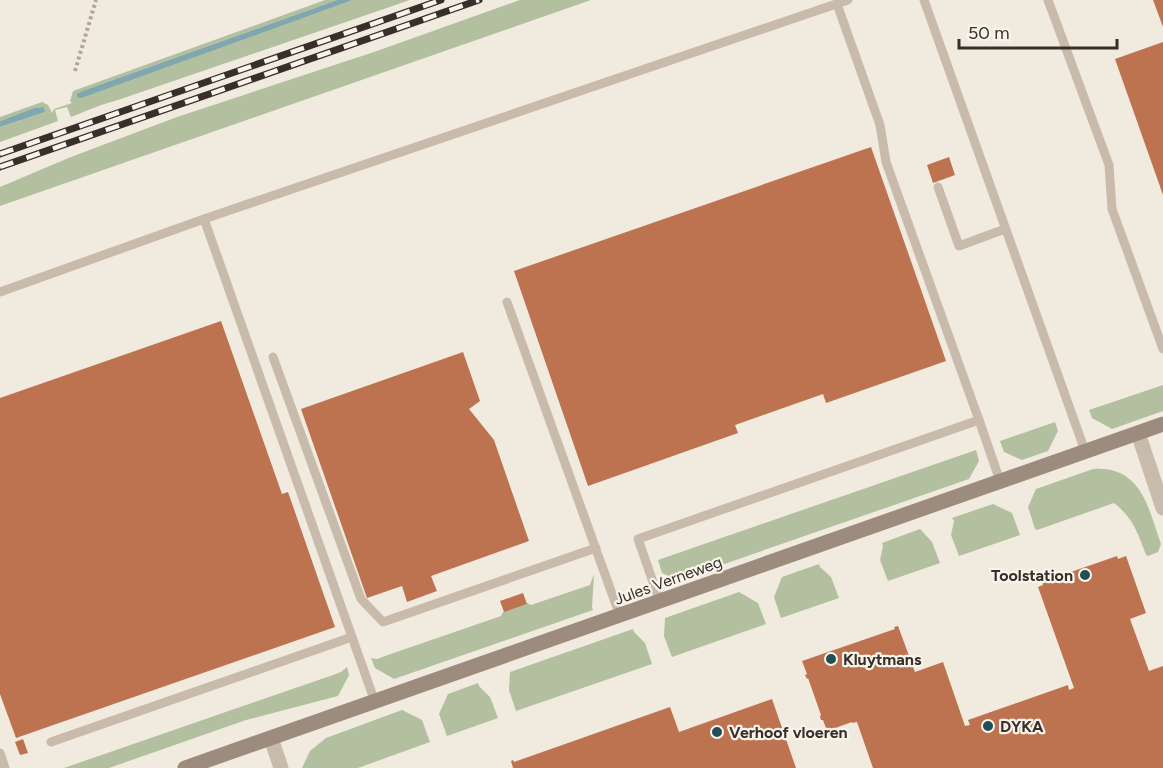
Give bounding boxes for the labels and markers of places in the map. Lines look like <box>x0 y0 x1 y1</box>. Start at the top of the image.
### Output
place label: Toolstation <box>991 566 1073 585</box>
marker: Toolstation <box>1078 568 1092 582</box>
place label: Kluytmans <box>843 650 922 669</box>
marker: Kluytmans <box>824 652 838 666</box>
place label: DYKA <box>1000 717 1044 736</box>
marker: DYKA <box>981 719 995 733</box>
place label: Verhoof vloeren <box>729 723 848 742</box>
marker: Verhoof vloeren <box>710 725 724 739</box>

